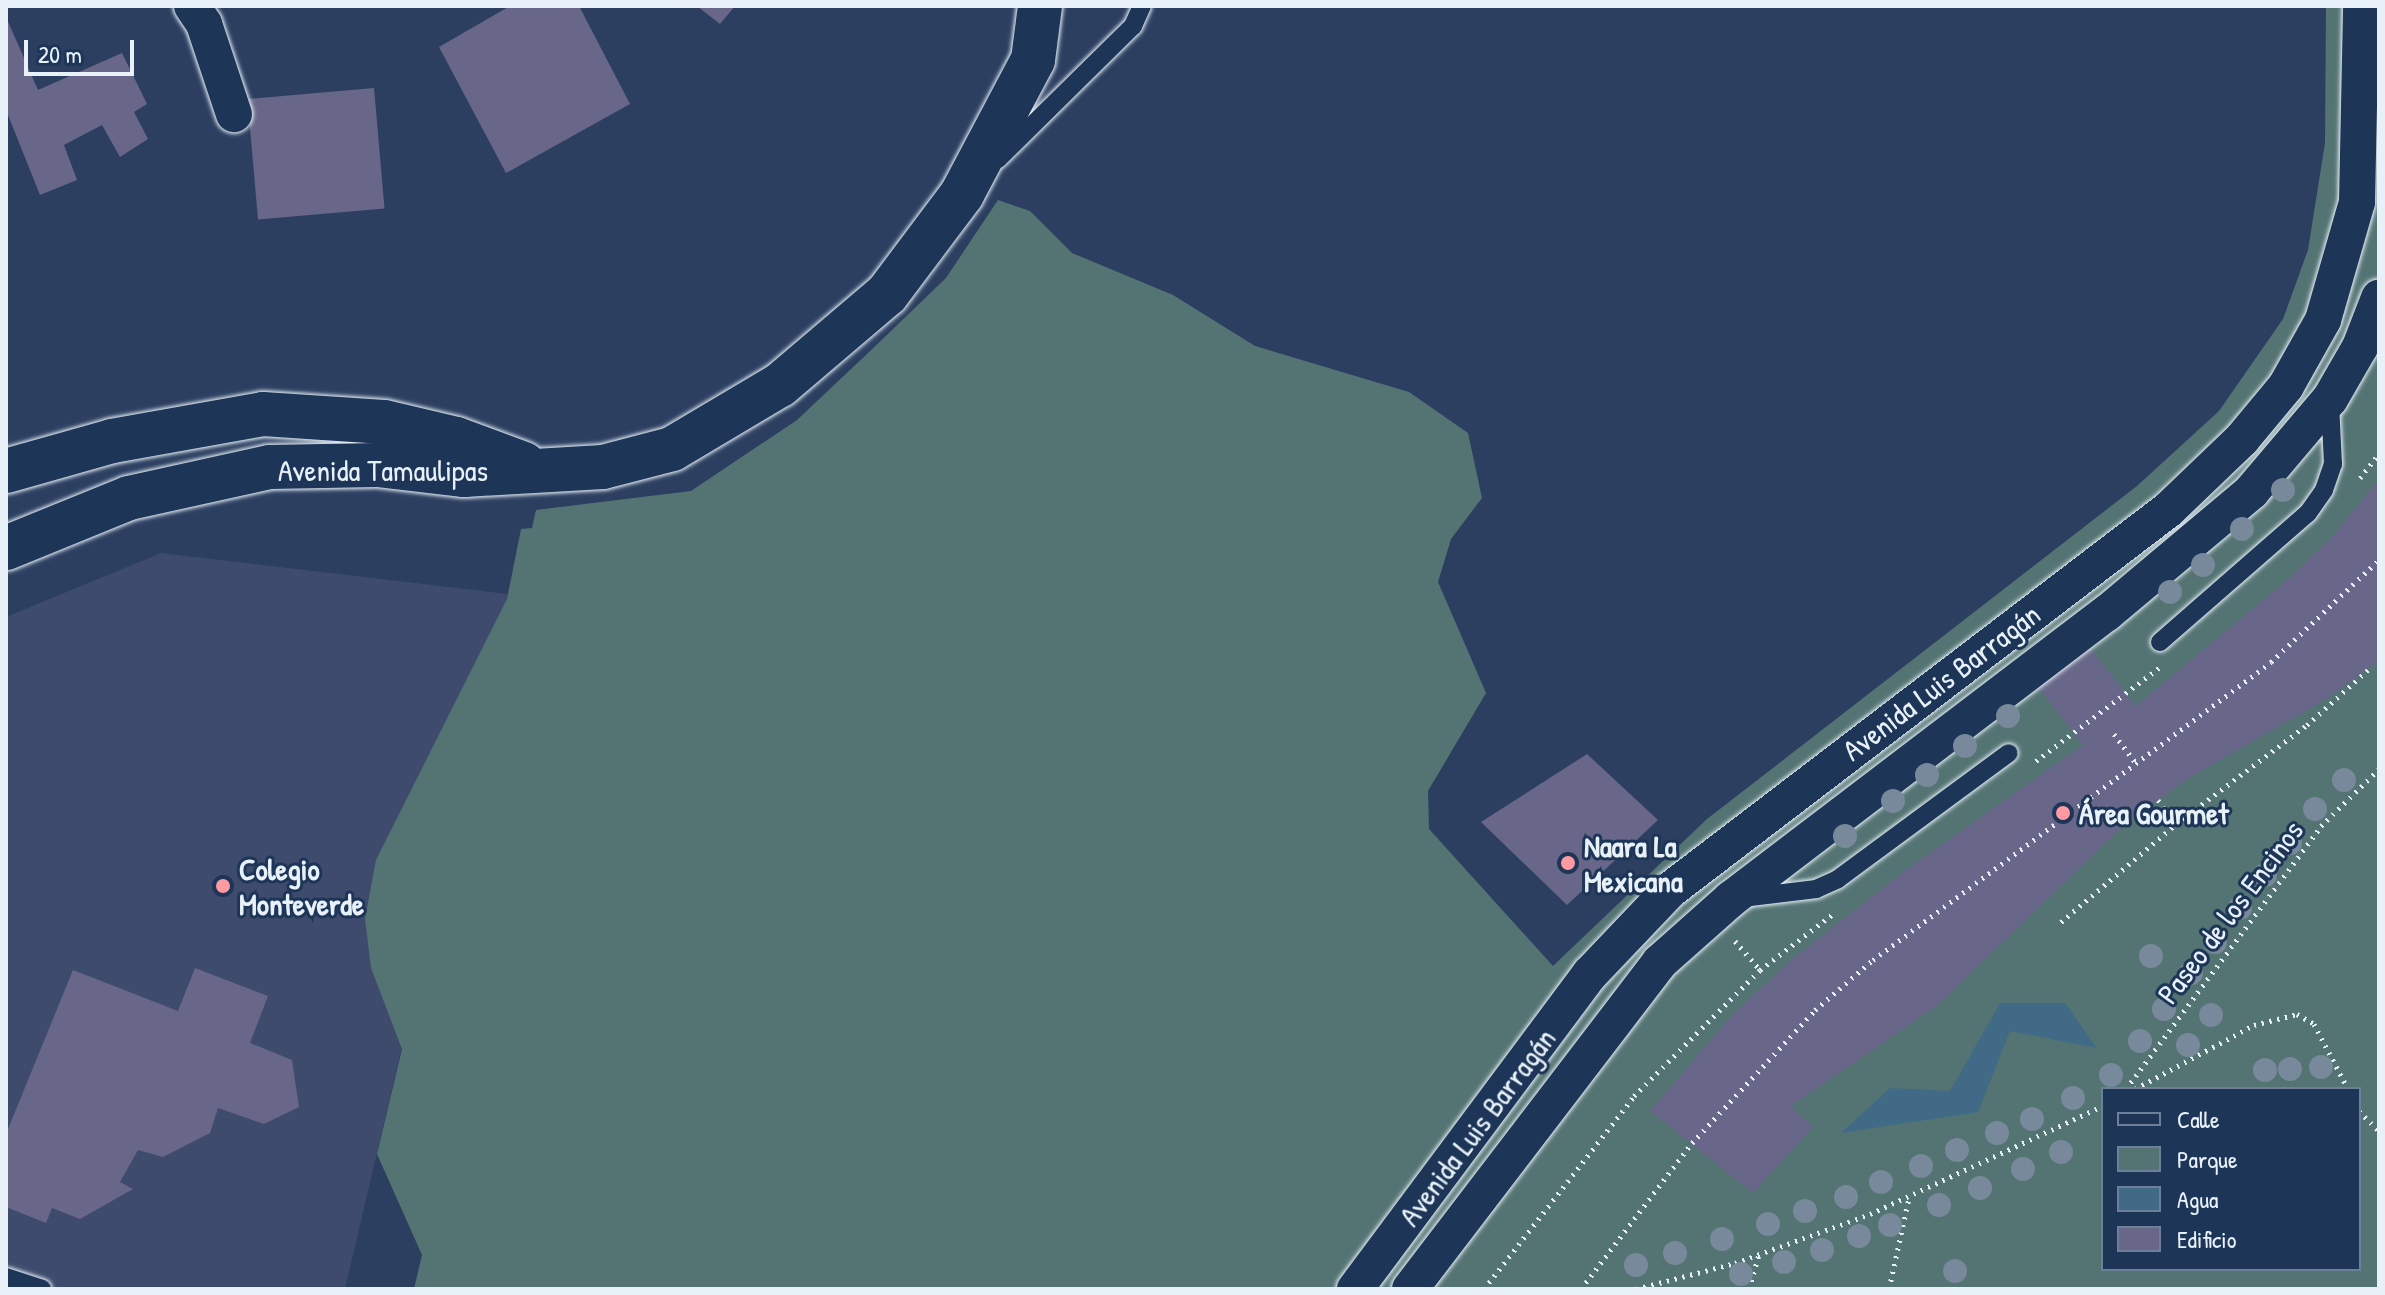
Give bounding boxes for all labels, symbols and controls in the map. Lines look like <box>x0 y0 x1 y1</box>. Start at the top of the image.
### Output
scale bar <box>28 24 138 74</box>
text: 20 m <box>38 38 82 70</box>
street label: Avenida Tamaulipas <box>278 452 488 488</box>
street label: Avenida Luis Barragán <box>1835 596 2047 768</box>
place label: Área Gourmet <box>2079 795 2228 831</box>
marker: Área Gourmet <box>2054 804 2072 822</box>
street label: Paseo de los Encinos <box>2149 813 2311 1011</box>
place label: Naara La Mexicana <box>1584 828 1683 898</box>
place label: Colegio Monteverde <box>239 851 364 922</box>
marker: Naara La Mexicana <box>1559 854 1577 872</box>
marker: Colegio Monteverde <box>214 877 232 895</box>
street label: Avenida Luis Barragán <box>1391 1021 1563 1233</box>
legend <box>2101 1087 2361 1271</box>
text: Calle <box>2177 1103 2219 1135</box>
text: Parque <box>2177 1143 2237 1175</box>
text: Agua <box>2177 1183 2218 1215</box>
text: Edificio <box>2177 1223 2236 1255</box>

